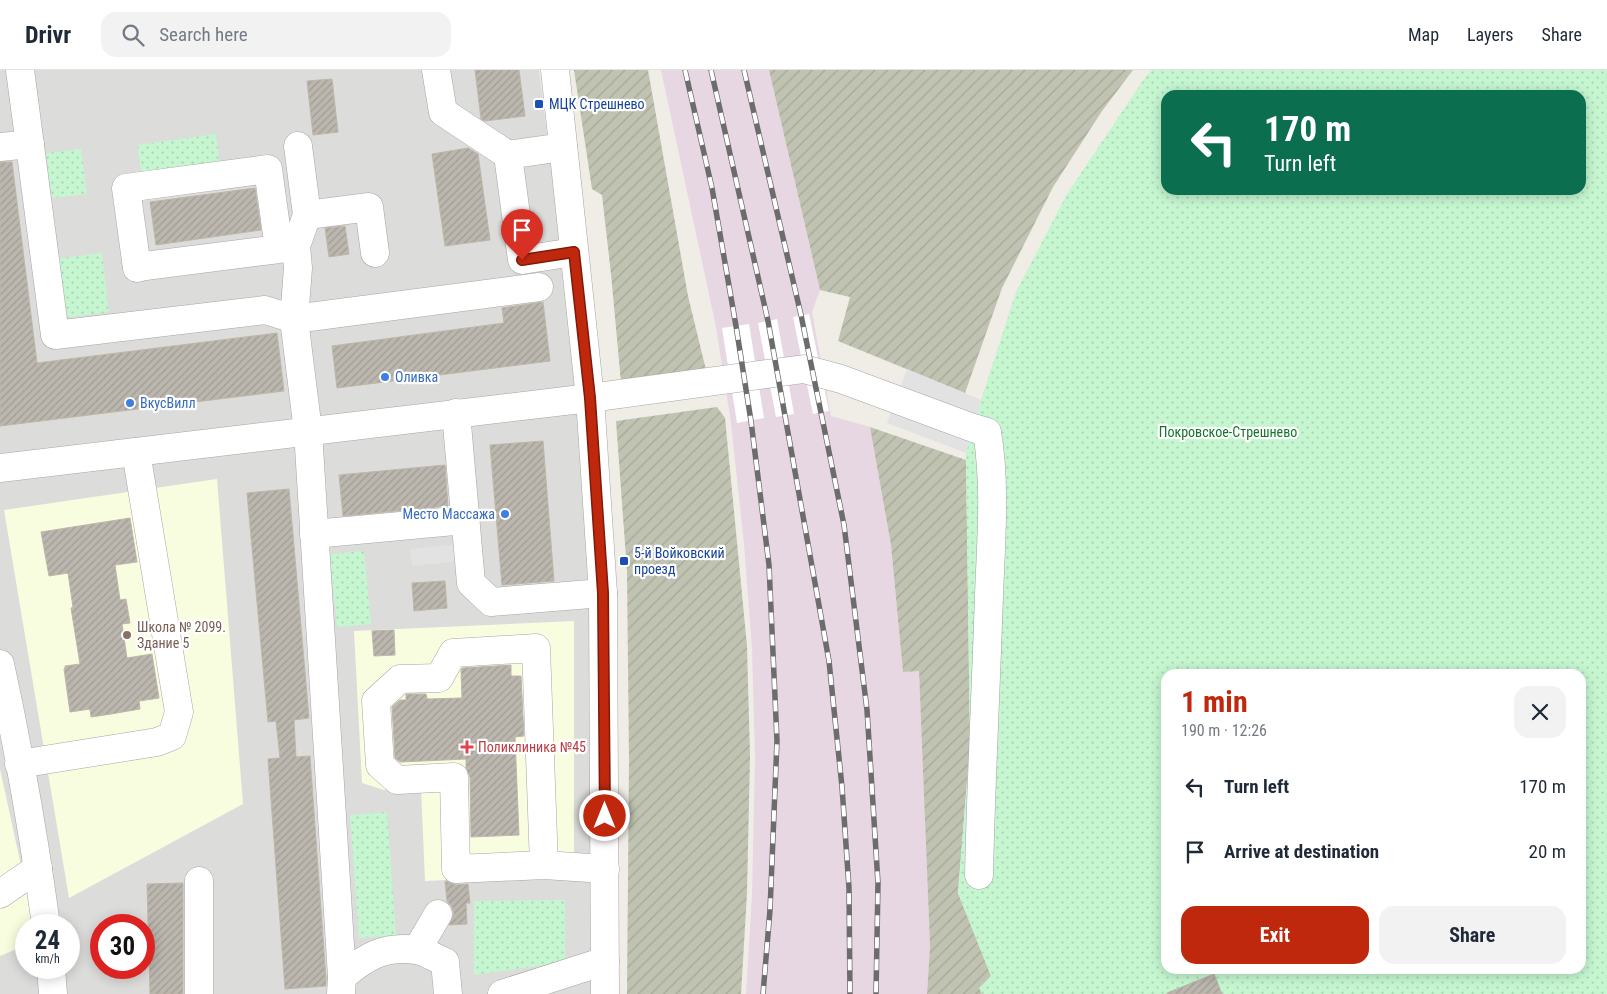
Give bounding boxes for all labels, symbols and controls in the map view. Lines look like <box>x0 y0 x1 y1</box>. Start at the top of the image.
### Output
search box <box>101 12 451 57</box>
text: Drivr <box>25 21 71 49</box>
icon: search <box>119 21 147 49</box>
text: Search here <box>159 23 248 46</box>
text: Map <box>1408 24 1439 45</box>
text: Layers <box>1467 24 1514 45</box>
text: Share <box>1542 24 1582 45</box>
place label: МЦК Стрешнево <box>549 96 645 112</box>
marker: МЦК Стрешнево <box>533 98 545 110</box>
text: 170 m <box>1264 109 1351 150</box>
icon: left <box>1181 110 1246 175</box>
text: Turn left <box>1264 151 1336 176</box>
pin <box>501 209 543 260</box>
icon: arrive <box>508 216 536 244</box>
place label: Оливка <box>395 369 438 385</box>
marker: Оливка <box>379 371 391 383</box>
place label: ВкусВилл <box>140 395 196 411</box>
marker: ВкусВилл <box>124 397 136 409</box>
park label: Покровское-Стрешнево <box>1159 424 1297 440</box>
place label: Место Массажа <box>403 506 495 522</box>
marker: Место Массажа <box>499 508 511 520</box>
place label: 5-й Войковский проезд <box>634 545 725 577</box>
marker: 5-й Войковский проезд <box>618 555 630 567</box>
place label: Школа № 2099. Здание 5 <box>137 619 226 651</box>
marker: Школа № 2099. Здание 5 <box>121 629 133 641</box>
text: 1 min <box>1181 684 1248 719</box>
button: close <box>1514 686 1566 738</box>
text: 190 m · 12:26 <box>1181 721 1267 740</box>
place label: Поликлиника №45 <box>478 739 586 755</box>
marker: Поликлиника №45 <box>460 740 474 754</box>
icon: left <box>1181 773 1209 801</box>
text: Turn left <box>1224 775 1289 798</box>
text: 170 m <box>1519 775 1566 798</box>
position arrow <box>578 789 630 841</box>
icon: arrive <box>1181 838 1209 866</box>
text: Arrive at destination <box>1224 840 1379 863</box>
text: 20 m <box>1529 840 1566 863</box>
button: Exit <box>1181 906 1369 964</box>
button: Share <box>1379 906 1566 964</box>
speed limit sign: 30 <box>90 914 155 979</box>
text: 24 <box>35 926 60 955</box>
text: km/h <box>35 952 60 966</box>

